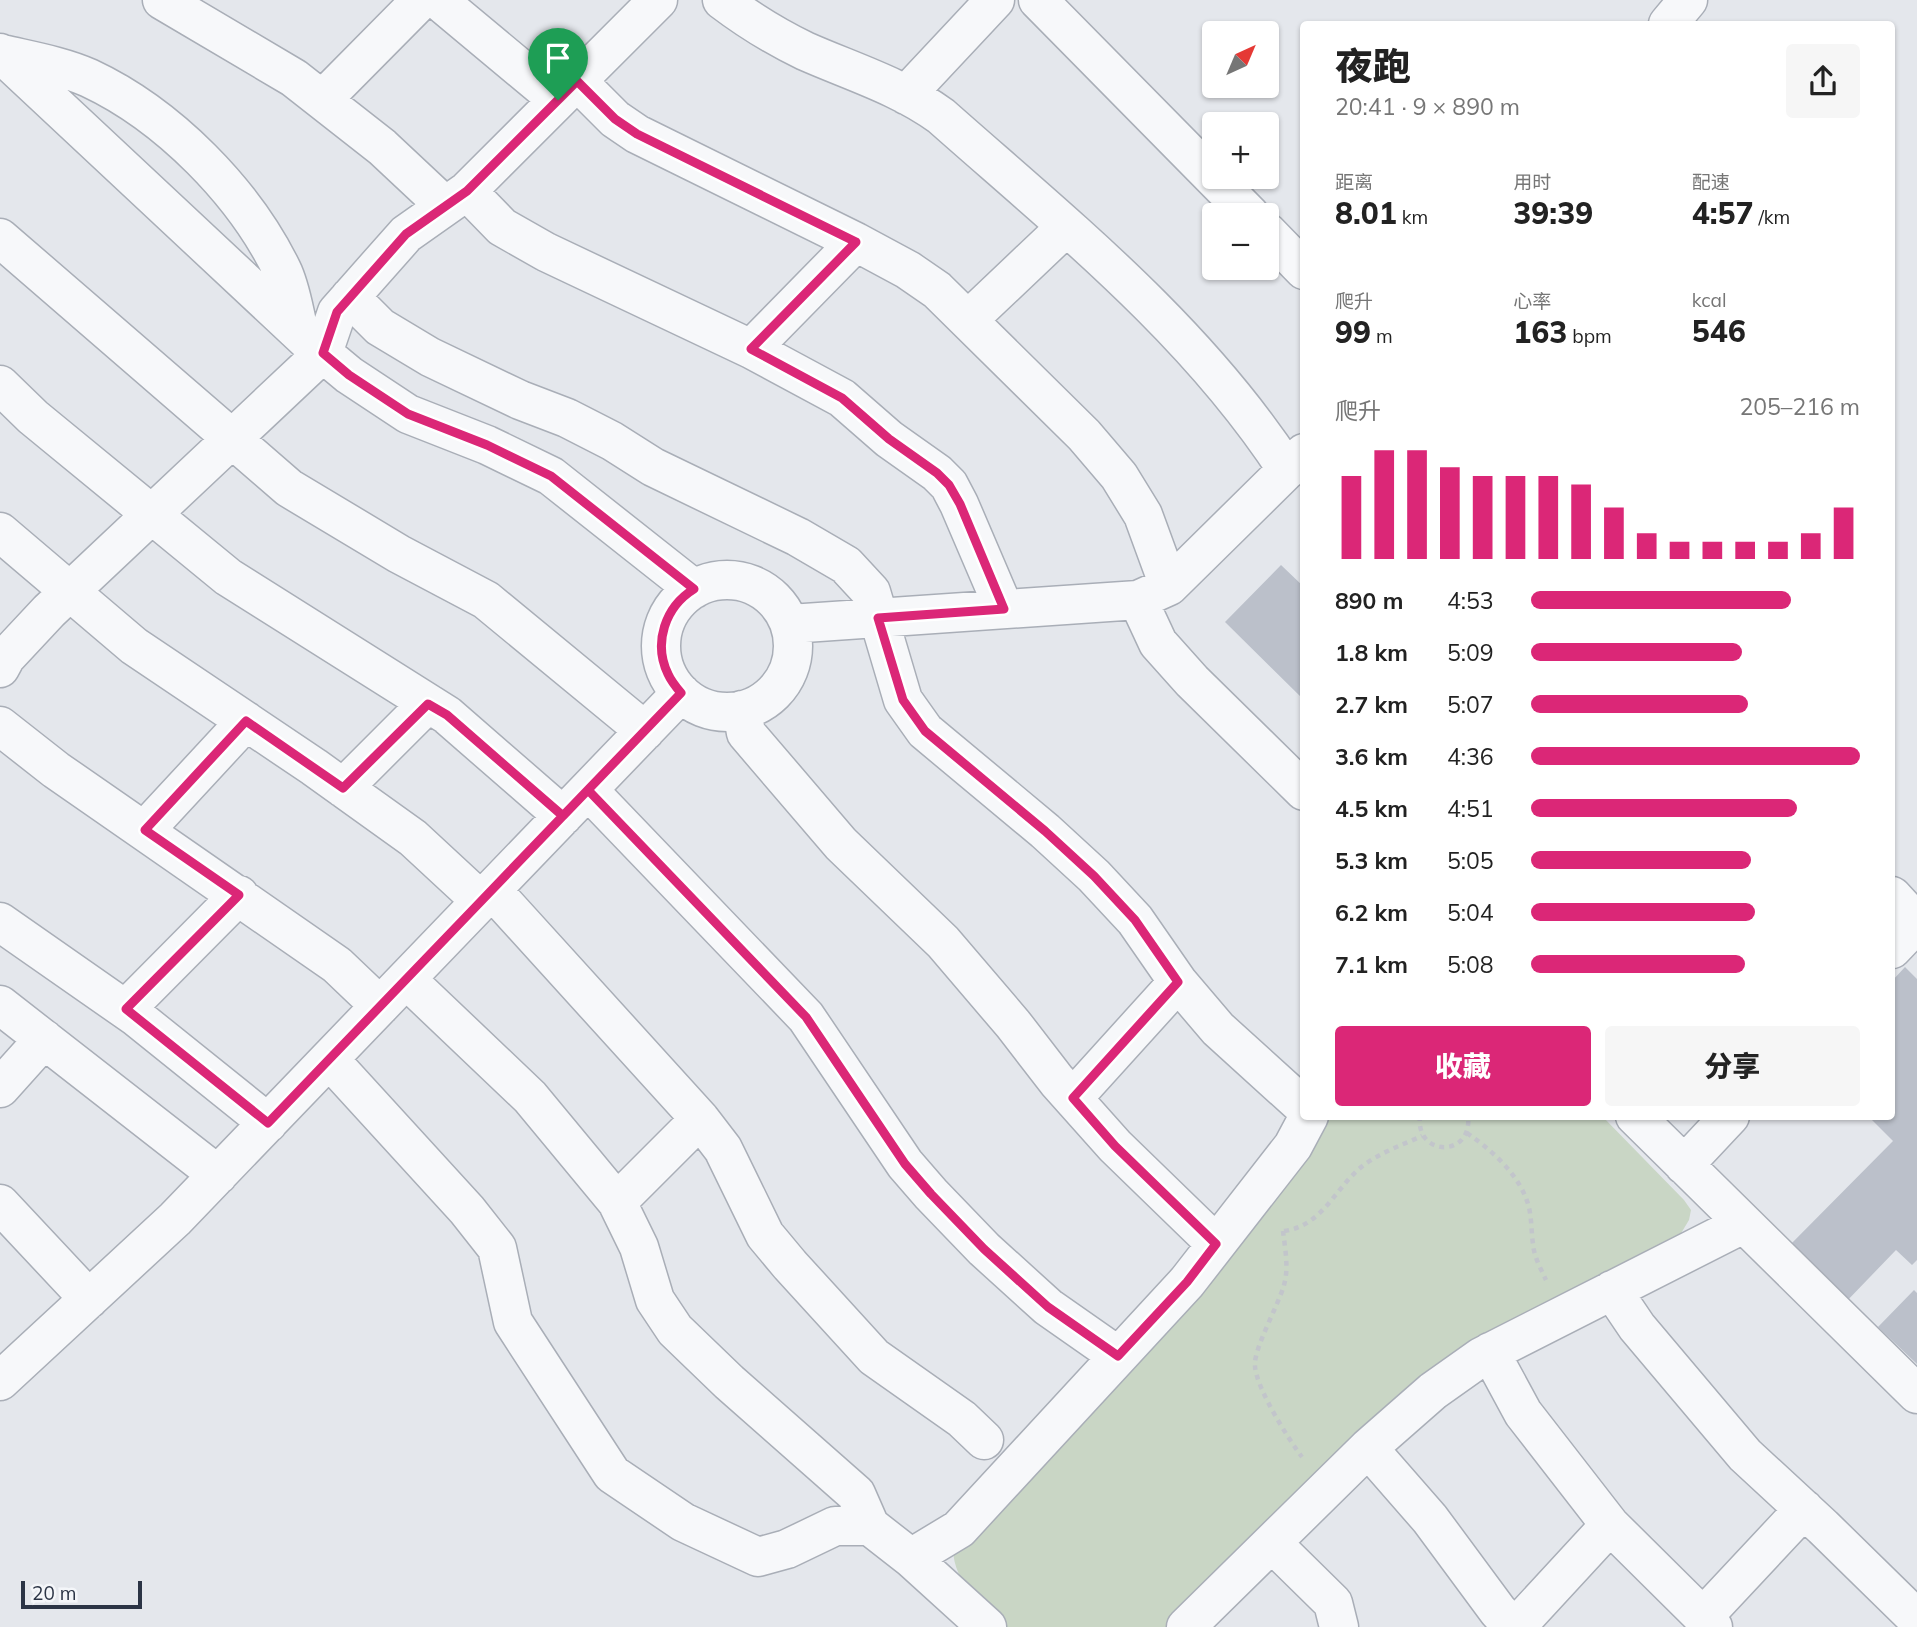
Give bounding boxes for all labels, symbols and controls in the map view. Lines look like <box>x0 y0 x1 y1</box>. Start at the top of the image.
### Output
north arrow <box>1202 21 1279 98</box>
map controls <box>1202 21 1279 280</box>
pin <box>528 28 588 100</box>
icon: arrive <box>539 39 577 77</box>
text: 夜跑 <box>1335 42 1411 90</box>
button: share <box>1786 44 1860 118</box>
text: 20:41 · 9 × 890 m <box>1335 92 1520 121</box>
button: + <box>1202 112 1279 189</box>
text: 距离 <box>1335 170 1373 194</box>
text: 用时 <box>1513 170 1551 194</box>
text: 配速 <box>1692 170 1730 194</box>
text: 8.01 <box>1335 194 1397 232</box>
text: 39:39 <box>1513 194 1593 232</box>
text: 4:57 <box>1692 194 1753 232</box>
button: − <box>1202 203 1279 280</box>
text: km <box>1397 205 1428 229</box>
text: /km <box>1753 205 1790 229</box>
text: kcal <box>1692 288 1726 312</box>
text: 爬升 <box>1335 289 1373 313</box>
text: 心率 <box>1513 289 1551 313</box>
text: 546 <box>1692 312 1746 350</box>
text: 99 <box>1335 313 1371 351</box>
text: 163 <box>1513 313 1567 351</box>
text: m <box>1371 324 1393 348</box>
text: bpm <box>1567 324 1612 348</box>
text: 205–216 m <box>1739 392 1860 421</box>
text: 爬升 <box>1335 396 1381 425</box>
text: 890 m <box>1335 586 1403 615</box>
text: 4:53 <box>1447 586 1494 615</box>
text: 1.8 km <box>1335 638 1408 667</box>
text: 5:09 <box>1447 638 1494 667</box>
text: 2.7 km <box>1335 690 1408 719</box>
text: 5:07 <box>1447 690 1494 719</box>
text: 3.6 km <box>1335 742 1408 771</box>
text: 4:36 <box>1447 742 1494 771</box>
text: 4.5 km <box>1335 794 1408 823</box>
text: 4:51 <box>1447 794 1494 823</box>
text: 5.3 km <box>1335 846 1408 875</box>
text: 5:05 <box>1447 846 1494 875</box>
text: 6.2 km <box>1335 898 1408 927</box>
text: 5:04 <box>1447 898 1494 927</box>
text: 7.1 km <box>1335 950 1408 979</box>
text: 5:08 <box>1447 950 1494 979</box>
button: 收藏 <box>1335 1026 1591 1106</box>
button: 分享 <box>1605 1026 1860 1106</box>
scale bar <box>21 1578 142 1610</box>
text: 20 m <box>32 1581 76 1605</box>

